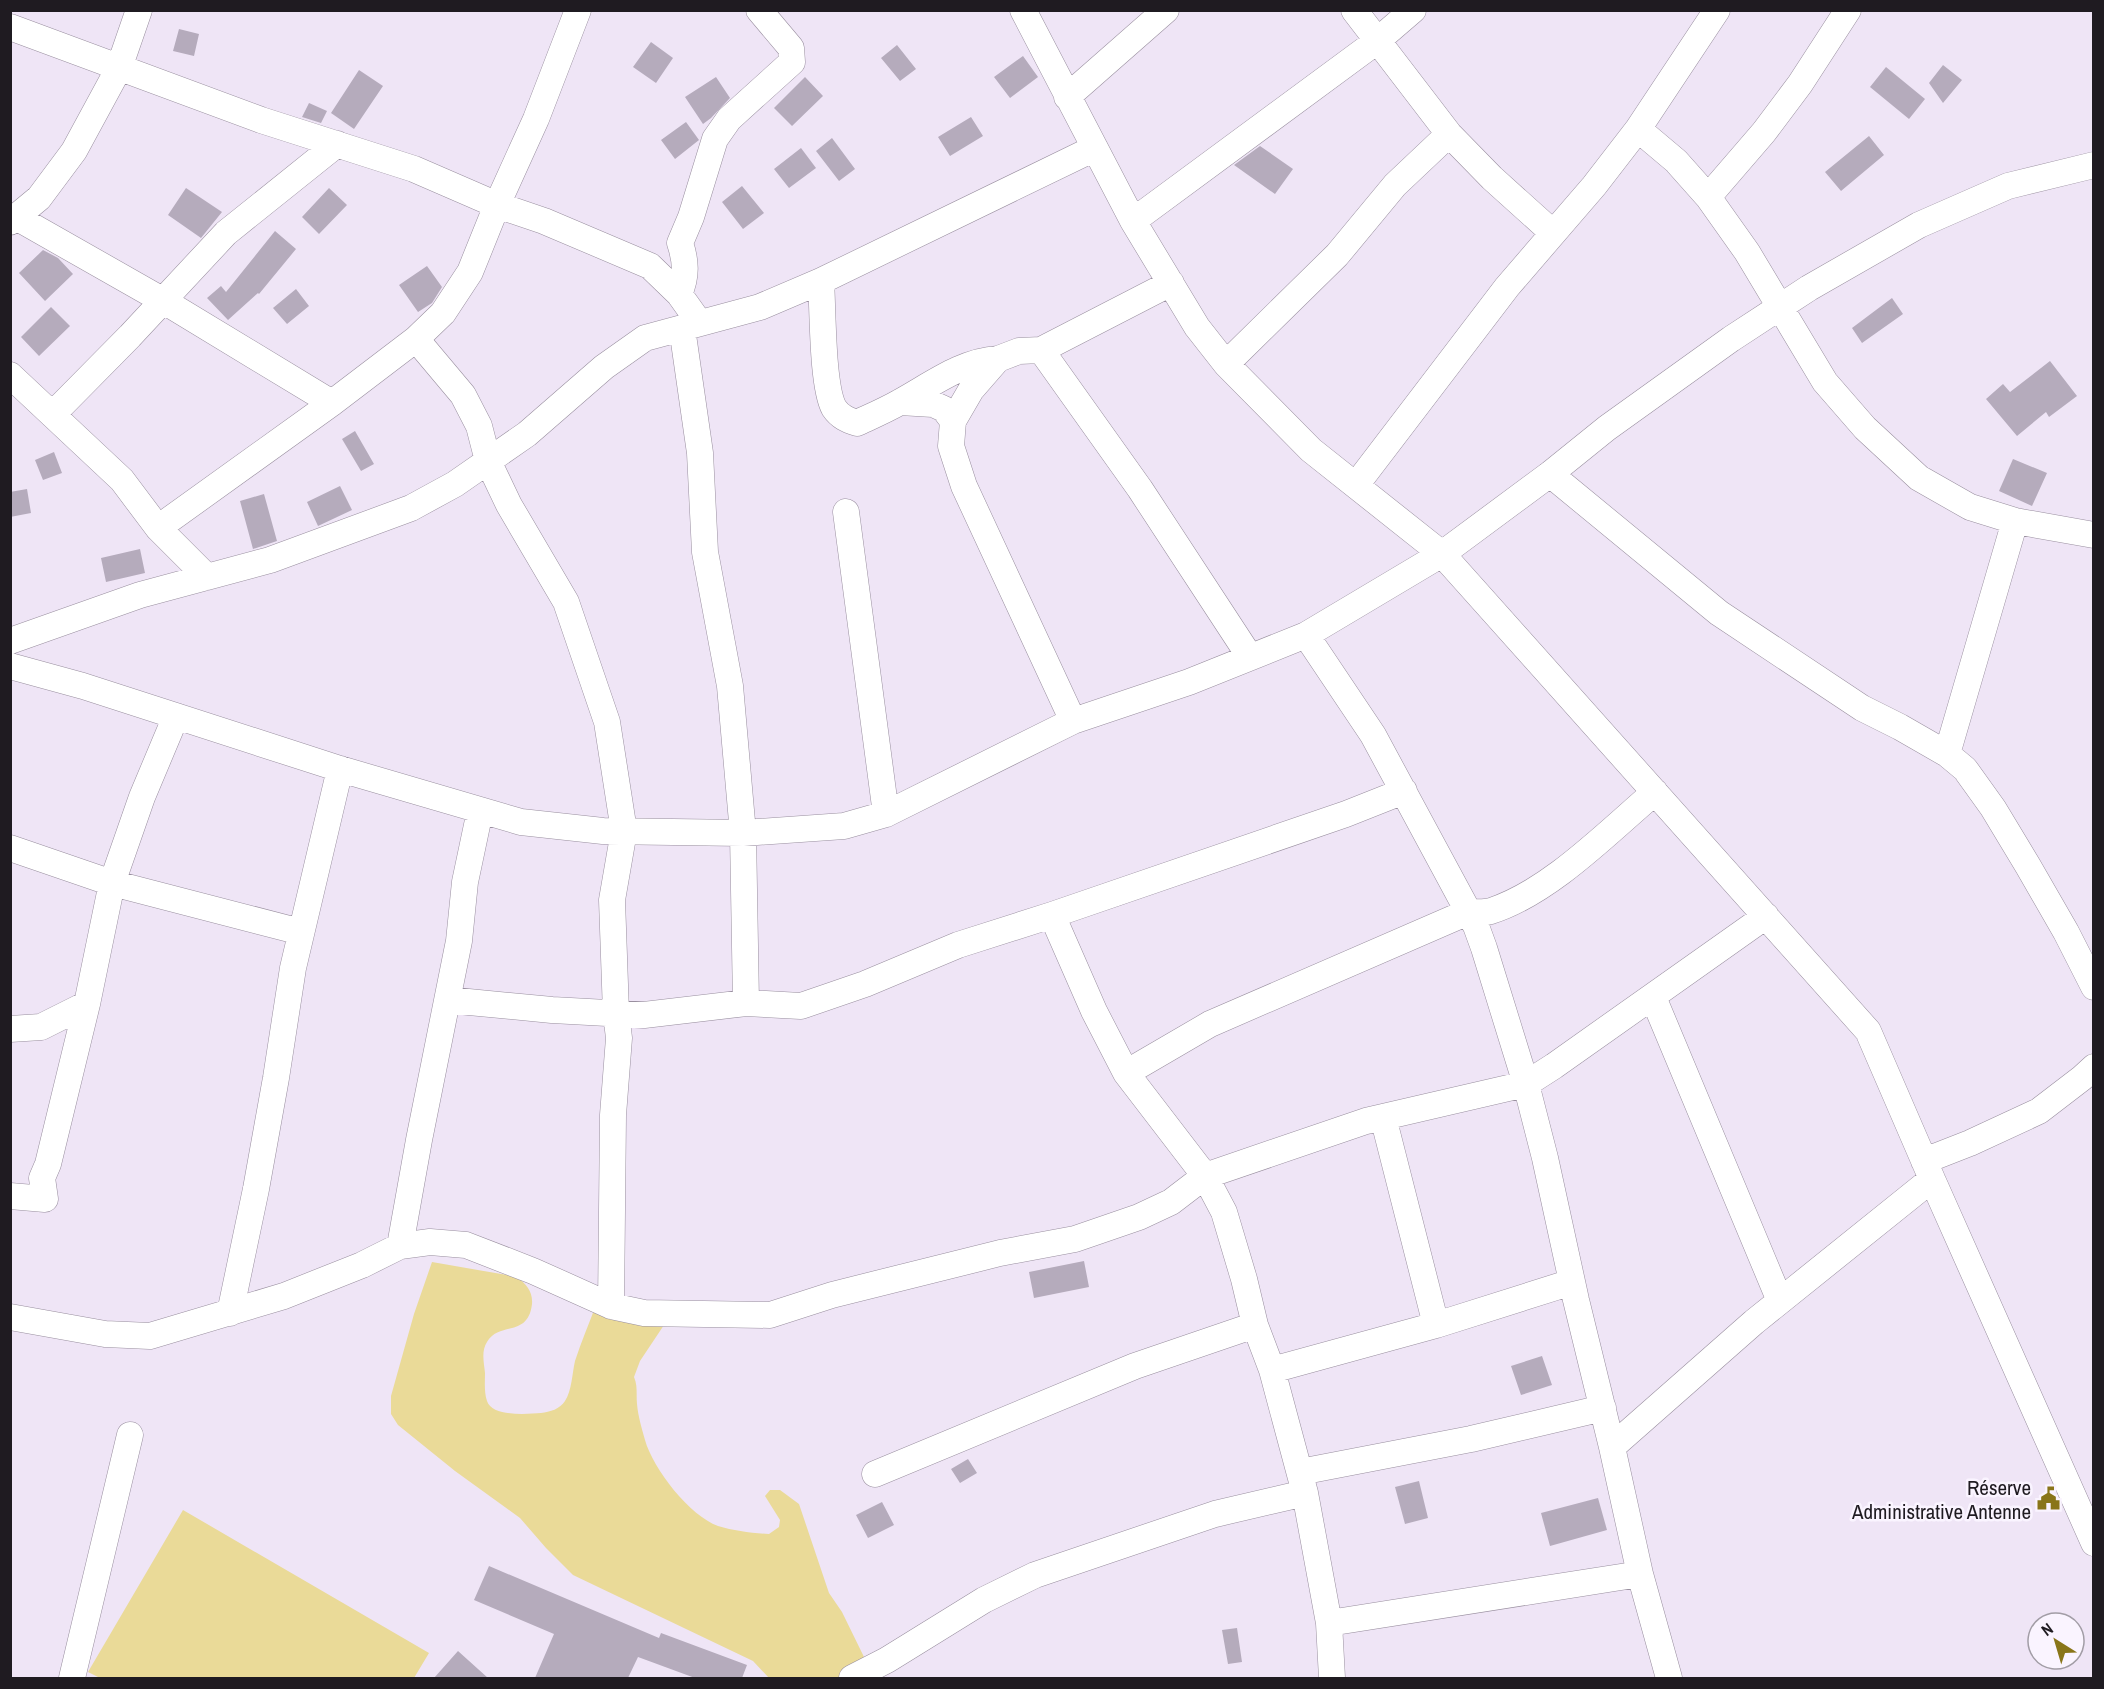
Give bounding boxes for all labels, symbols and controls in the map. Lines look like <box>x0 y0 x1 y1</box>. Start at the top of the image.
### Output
place label: Réserve Administrative Antenne <box>1851 1473 2031 1526</box>
public building icon: Réserve Administrative Antenne <box>2036 1486 2062 1512</box>
north arrow <box>2026 1611 2086 1671</box>
text: N <box>2037 1617 2057 1641</box>

